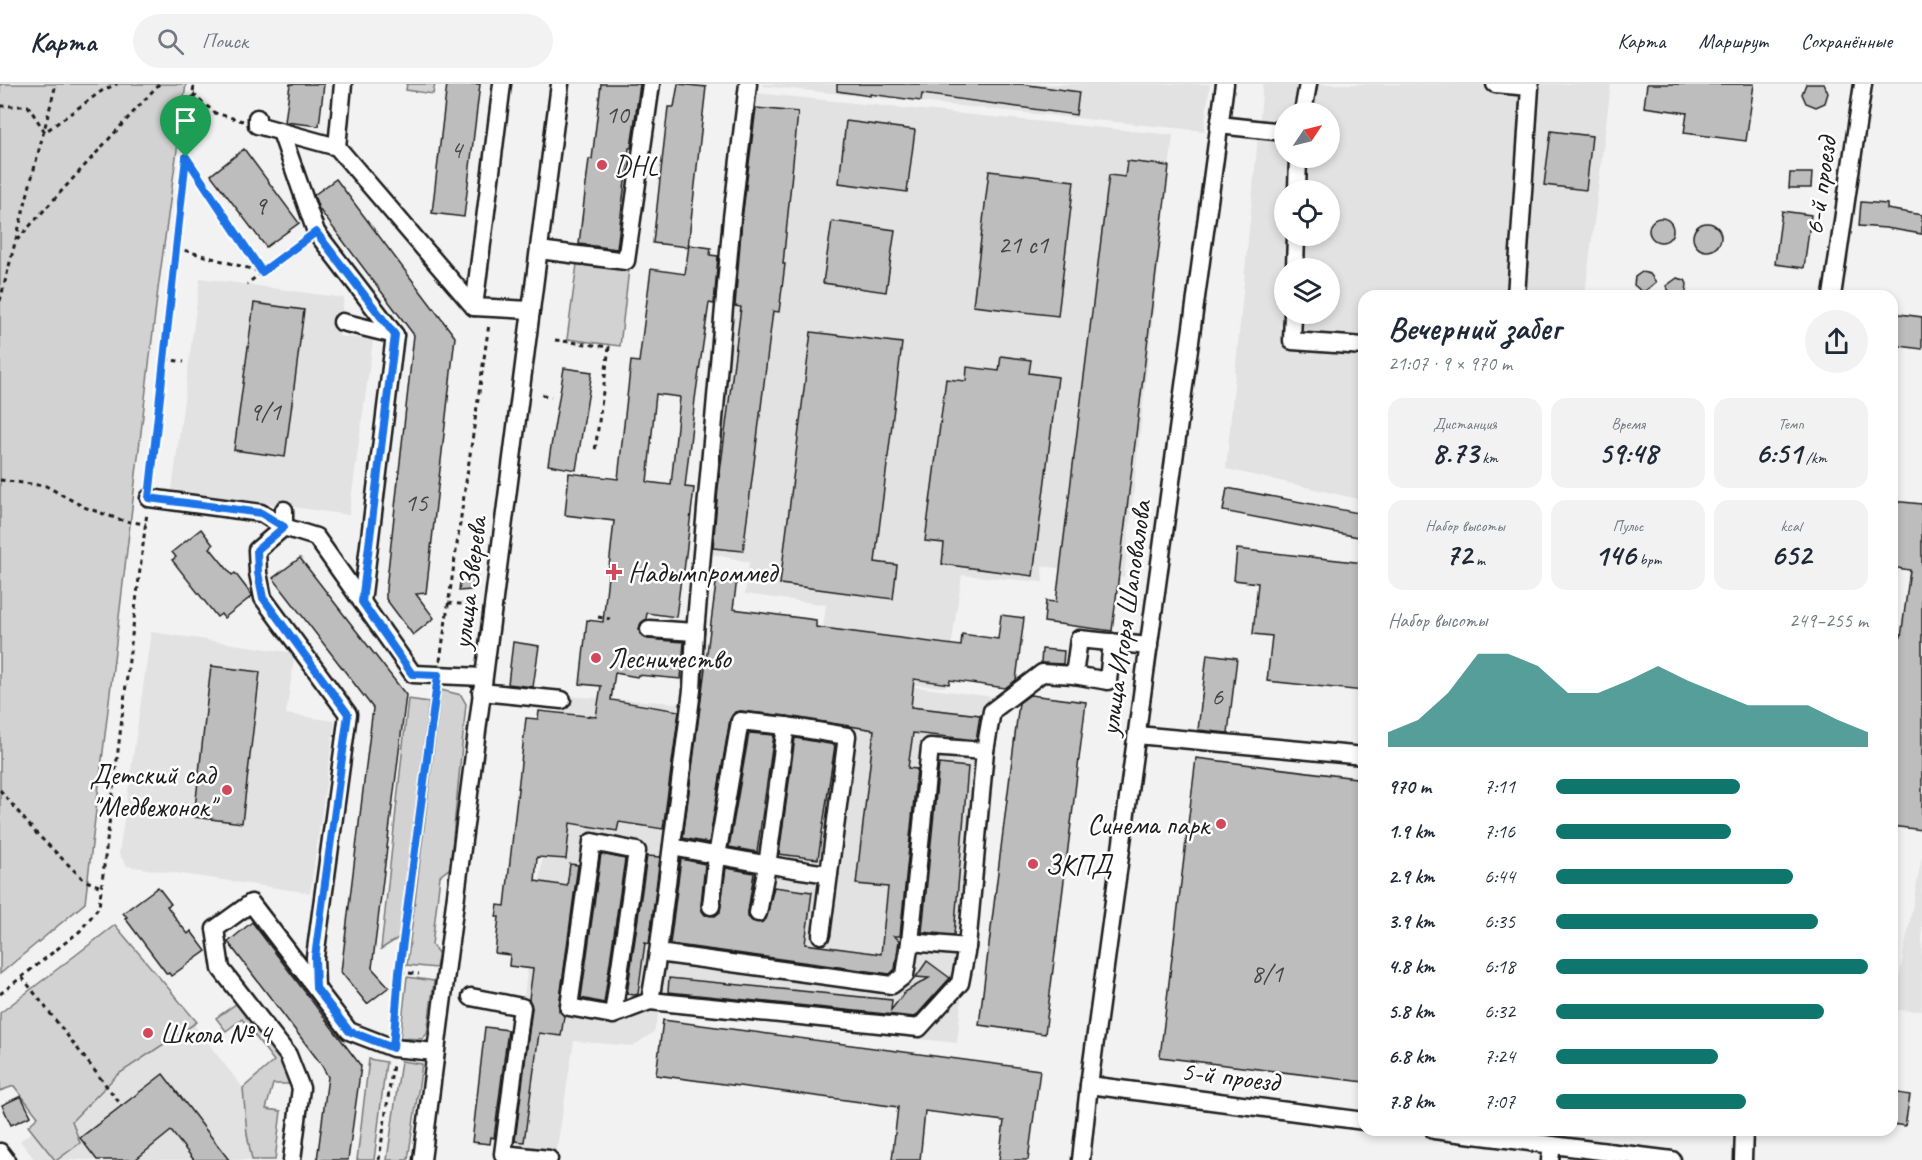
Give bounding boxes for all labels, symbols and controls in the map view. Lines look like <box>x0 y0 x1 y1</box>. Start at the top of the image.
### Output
search box <box>133 14 553 68</box>
text: Карта <box>30 24 97 59</box>
icon: search <box>154 25 187 58</box>
text: Поиск <box>202 27 248 55</box>
text: Карта <box>1617 28 1666 54</box>
text: Маршрут <box>1699 28 1768 54</box>
text: Сохранённые <box>1801 28 1892 54</box>
pin <box>160 95 211 157</box>
house number: 10 <box>605 98 631 131</box>
north arrow <box>1274 102 1340 168</box>
map controls <box>1274 102 1340 324</box>
icon: arrive <box>169 104 202 137</box>
street label: 6-й проезд <box>1796 132 1845 237</box>
house number: 4 <box>450 133 464 166</box>
place label: DHL <box>614 148 659 183</box>
marker: DHL <box>595 158 609 172</box>
button: locate <box>1274 180 1340 246</box>
house number: 9 <box>254 189 268 222</box>
house number: 21 с1 <box>998 228 1050 261</box>
button: layers <box>1274 258 1340 324</box>
text: Вечерний забег <box>1388 307 1561 349</box>
button: share <box>1805 310 1868 373</box>
text: 21:07 · 9 × 970 m <box>1388 351 1512 376</box>
house number: 9/1 <box>249 395 282 428</box>
text: Дистанция <box>1433 414 1497 434</box>
text: Время <box>1611 414 1645 434</box>
text: Темп <box>1778 414 1804 434</box>
text: 8.73 <box>1432 434 1478 472</box>
text: 59:48 <box>1598 434 1658 472</box>
text: 6:51 <box>1755 434 1802 472</box>
text: km <box>1478 448 1498 468</box>
text: /km <box>1802 448 1827 468</box>
house number: 15 <box>404 486 429 519</box>
street label: улица Игоря Шаповалова <box>1091 497 1159 740</box>
street label: улица Зверева <box>443 513 495 653</box>
text: Набор высоты <box>1425 516 1505 536</box>
text: Пульс <box>1613 516 1643 536</box>
text: kcal <box>1780 516 1802 536</box>
text: 72 <box>1445 536 1472 574</box>
text: 146 <box>1595 536 1636 574</box>
text: 652 <box>1771 536 1811 574</box>
text: m <box>1472 550 1485 570</box>
text: bpm <box>1636 550 1661 570</box>
place label: Надымпроммед <box>628 555 779 590</box>
marker: Надымпроммед <box>605 563 623 581</box>
text: Набор высоты <box>1388 608 1487 633</box>
text: 249–255 m <box>1789 608 1868 633</box>
place label: Лесничество <box>608 641 733 676</box>
marker: Лесничество <box>589 651 603 665</box>
house number: 6 <box>1211 680 1224 713</box>
place label: Детский сад "Медвежонок" <box>89 757 220 824</box>
text: 970 m <box>1388 774 1431 799</box>
text: 7:11 <box>1484 774 1515 799</box>
marker: Детский сад "Медвежонок" <box>220 783 234 797</box>
place label: Синема парк <box>1087 807 1212 842</box>
marker: Синема парк <box>1214 817 1228 831</box>
text: 1.9 km <box>1388 819 1434 844</box>
text: 7:16 <box>1484 819 1515 844</box>
place label: ЗКПД <box>1045 847 1114 882</box>
marker: ЗКПД <box>1026 857 1040 871</box>
text: 2.9 km <box>1388 864 1434 889</box>
text: 6:44 <box>1484 864 1515 889</box>
text: 3.9 km <box>1388 909 1434 934</box>
text: 6:35 <box>1484 909 1515 934</box>
text: 4.8 km <box>1388 954 1435 979</box>
text: 6:18 <box>1484 954 1515 979</box>
house number: 8/1 <box>1251 957 1284 990</box>
text: 5.8 km <box>1388 999 1434 1024</box>
text: 6:32 <box>1484 999 1515 1024</box>
place label: Школа № 4 <box>160 1016 273 1051</box>
marker: Школа № 4 <box>141 1026 155 1040</box>
text: 6.8 km <box>1388 1044 1435 1069</box>
text: 7:24 <box>1484 1044 1515 1069</box>
street label: 5-й проезд <box>1179 1053 1284 1100</box>
text: 7.8 km <box>1388 1089 1434 1114</box>
text: 7:07 <box>1484 1089 1515 1114</box>

